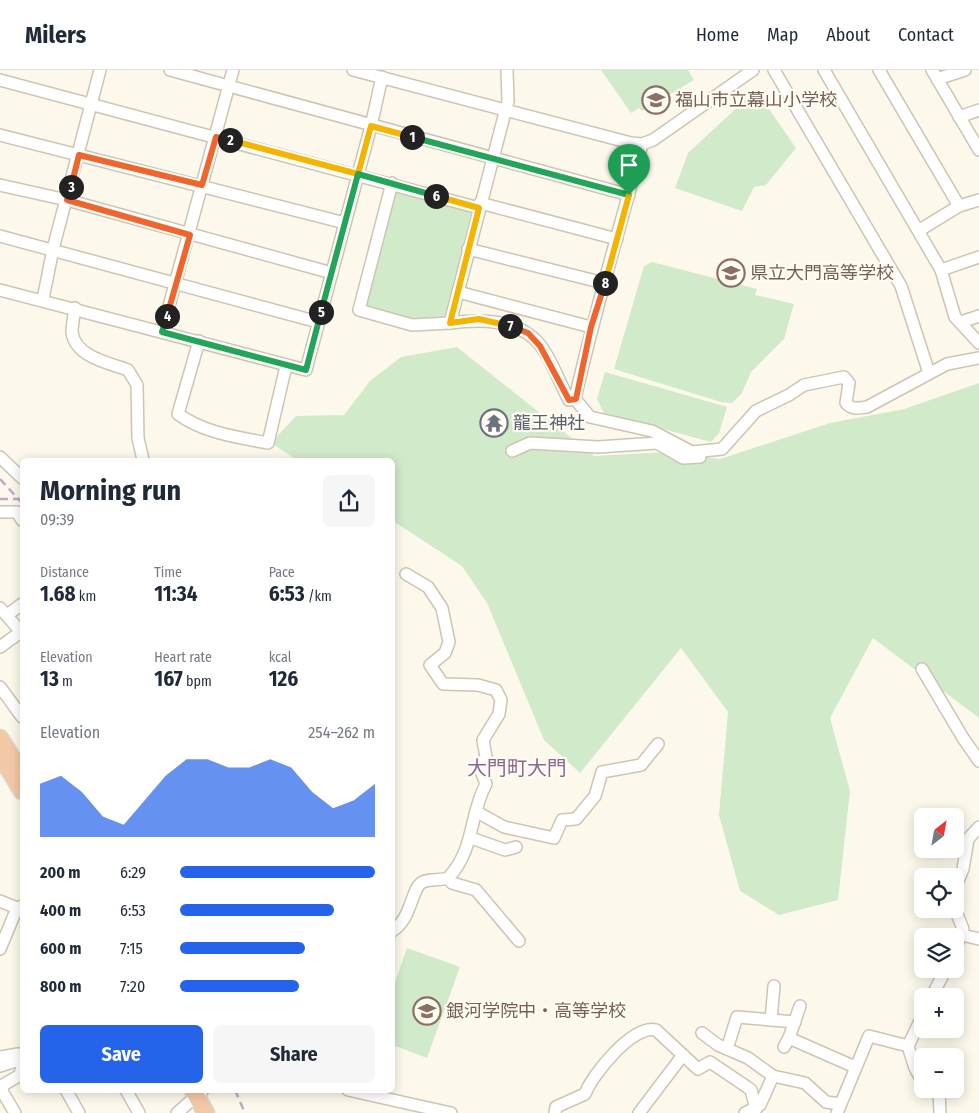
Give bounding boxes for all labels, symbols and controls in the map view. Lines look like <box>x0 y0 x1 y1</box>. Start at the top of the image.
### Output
text: Milers <box>25 21 86 49</box>
text: Home <box>696 24 739 46</box>
text: Map <box>767 24 798 46</box>
text: About <box>826 24 870 46</box>
text: Contact <box>898 24 954 46</box>
school or university icon: 福山市立幕山小学校 <box>641 85 671 115</box>
place label: 福山市立幕山小学校 <box>675 89 837 111</box>
pin: 1 <box>400 124 424 150</box>
pin: 2 <box>218 128 242 152</box>
text: 1 <box>410 129 415 146</box>
text: 2 <box>227 132 234 149</box>
pin <box>608 144 650 195</box>
icon: arrive <box>615 151 643 179</box>
pin: 3 <box>58 174 84 200</box>
text: 3 <box>68 179 75 196</box>
pin: 6 <box>424 184 448 208</box>
text: 6 <box>433 188 440 205</box>
school or university icon: 県立大門高等学校 <box>716 258 746 288</box>
place label: 県立大門高等学校 <box>750 262 894 284</box>
pin: 8 <box>592 270 618 296</box>
text: 8 <box>602 275 609 292</box>
pin: 5 <box>308 300 334 324</box>
pin: 4 <box>154 304 180 328</box>
text: 5 <box>318 304 325 321</box>
text: 4 <box>164 308 171 325</box>
pin: 7 <box>498 314 522 338</box>
text: 7 <box>508 318 513 335</box>
temple icon: 龍王神社 <box>479 408 509 438</box>
place label: 龍王神社 <box>513 412 585 434</box>
text: Morning run <box>40 474 181 507</box>
button: share <box>323 475 375 527</box>
text: 09:39 <box>40 510 74 529</box>
text: Distance <box>40 564 89 581</box>
text: Time <box>154 564 182 581</box>
text: Pace <box>269 564 295 581</box>
text: 1.68 <box>40 581 76 607</box>
text: 11:34 <box>154 581 198 607</box>
text: 6:53 <box>269 581 305 607</box>
text: km <box>76 588 96 605</box>
text: /km <box>305 588 332 605</box>
text: Elevation <box>40 649 93 666</box>
text: Heart rate <box>154 649 212 666</box>
text: kcal <box>269 649 291 666</box>
text: 13 <box>40 666 59 692</box>
text: 167 <box>154 666 183 692</box>
text: 126 <box>269 666 298 692</box>
text: m <box>59 673 73 690</box>
text: bpm <box>183 673 212 690</box>
text: Elevation <box>40 723 100 742</box>
text: 254–262 m <box>308 723 375 742</box>
district label: 大門町大門 <box>467 756 567 780</box>
north arrow <box>914 808 964 858</box>
map controls <box>914 808 964 1098</box>
text: 200 m <box>40 863 80 882</box>
text: 6:29 <box>120 863 146 882</box>
button: locate <box>914 868 964 918</box>
text: 400 m <box>40 901 81 920</box>
text: 6:53 <box>120 901 146 920</box>
button: layers <box>914 928 964 978</box>
text: 600 m <box>40 939 81 958</box>
text: 7:15 <box>120 939 143 958</box>
text: 800 m <box>40 977 81 996</box>
text: 7:20 <box>120 977 145 996</box>
button: + <box>914 988 964 1038</box>
school or university icon: 銀河学院中・高等学校 <box>412 996 442 1026</box>
place label: 銀河学院中・高等学校 <box>446 1000 626 1022</box>
button: Save <box>40 1025 203 1083</box>
button: Share <box>213 1025 375 1083</box>
button: − <box>914 1048 964 1098</box>

